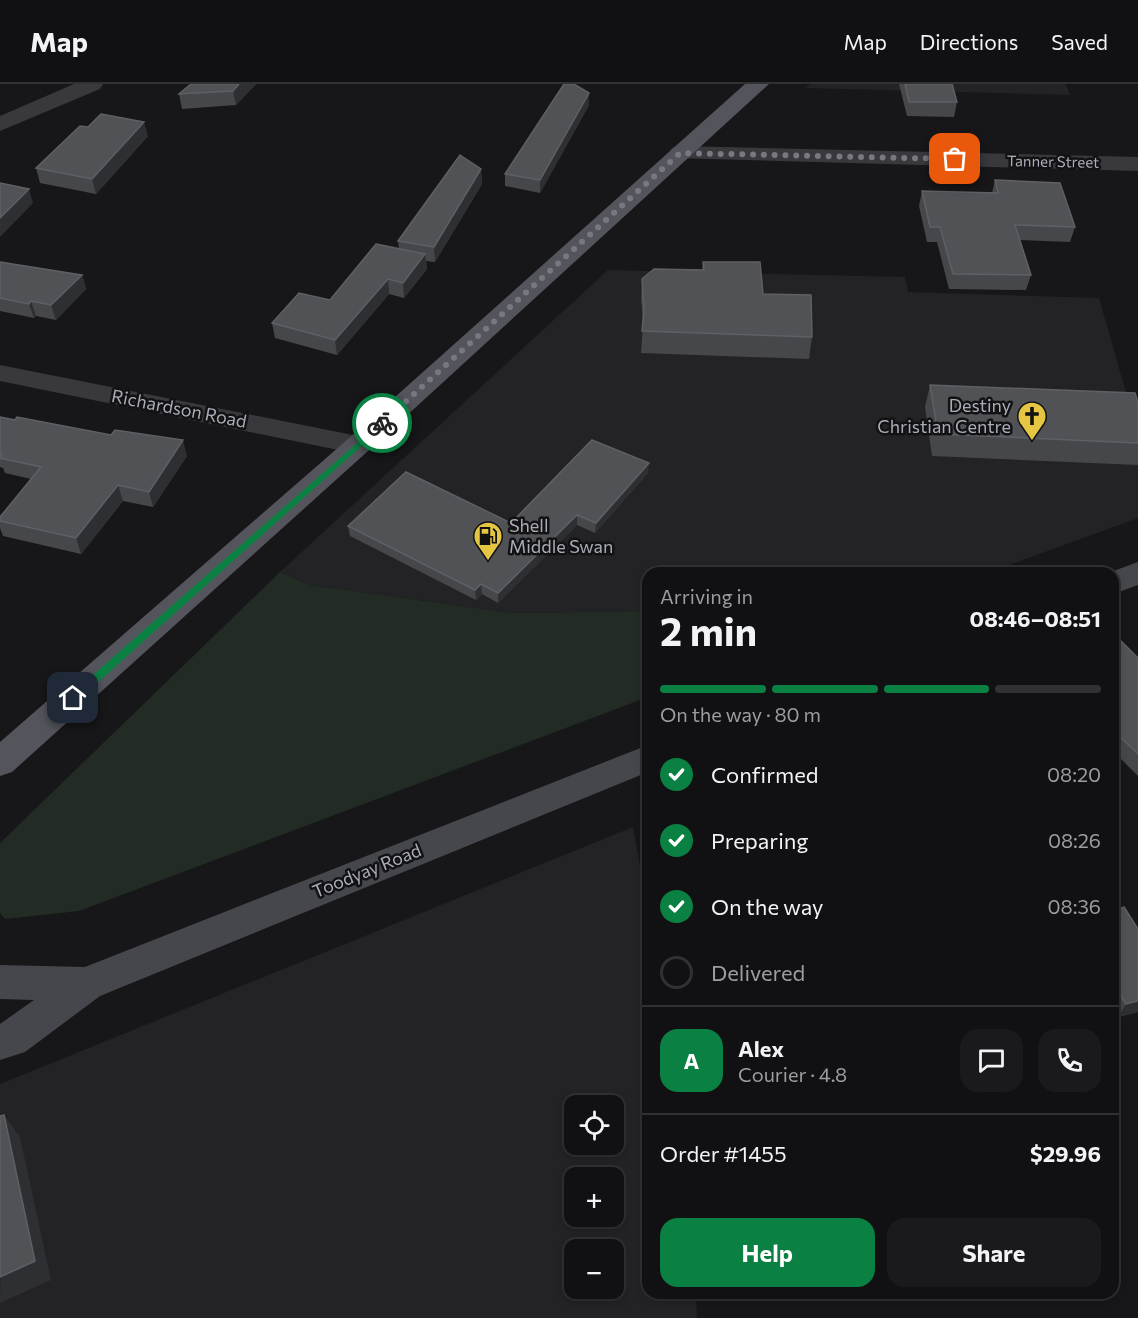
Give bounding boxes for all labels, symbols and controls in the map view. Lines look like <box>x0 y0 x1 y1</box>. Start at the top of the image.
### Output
text: Map <box>30 24 88 58</box>
text: Map <box>844 29 887 54</box>
text: Directions <box>920 29 1018 54</box>
text: Saved <box>1051 29 1108 54</box>
pin <box>929 133 980 184</box>
icon: bag <box>938 142 971 175</box>
street label: Tanner Street <box>1007 151 1099 171</box>
street label: Richardson Road <box>110 384 249 432</box>
courier <box>352 393 412 453</box>
place label: Destiny Christian Centre <box>877 394 1011 437</box>
church icon: Destiny Christian Centre <box>1016 400 1048 442</box>
icon: bike <box>366 407 399 440</box>
place label: Shell Middle Swan <box>509 514 613 557</box>
fuel station icon: Shell Middle Swan <box>472 520 504 562</box>
text: Arriving in <box>660 584 753 608</box>
text: 08:46–08:51 <box>970 605 1101 632</box>
text: 2 min <box>660 606 757 654</box>
pin <box>47 672 98 723</box>
icon: home <box>56 681 89 714</box>
text: On the way · 80 m <box>660 702 821 726</box>
icon: check <box>660 758 693 791</box>
text: Confirmed <box>711 761 818 788</box>
text: 08:20 <box>1047 762 1101 786</box>
icon: check <box>660 824 693 857</box>
text: Preparing <box>711 827 808 854</box>
text: 08:26 <box>1048 828 1101 852</box>
street label: Toodyay Road <box>309 838 424 902</box>
icon: check <box>660 890 693 923</box>
text: On the way <box>711 893 823 920</box>
text: 08:36 <box>1048 894 1101 918</box>
text: Delivered <box>711 959 805 986</box>
button: chat <box>960 1029 1023 1092</box>
button: phone <box>1038 1029 1101 1092</box>
text: Alex <box>738 1035 784 1062</box>
text: A <box>684 1047 699 1074</box>
text: Courier · 4.8 <box>738 1062 847 1086</box>
map controls <box>564 1095 624 1299</box>
button: locate <box>564 1095 624 1155</box>
text: Order #1455 <box>660 1140 787 1167</box>
text: $29.96 <box>1030 1140 1101 1167</box>
button: + <box>564 1167 624 1227</box>
button: Help <box>660 1218 875 1287</box>
button: Share <box>887 1218 1101 1287</box>
button: − <box>564 1239 624 1299</box>

